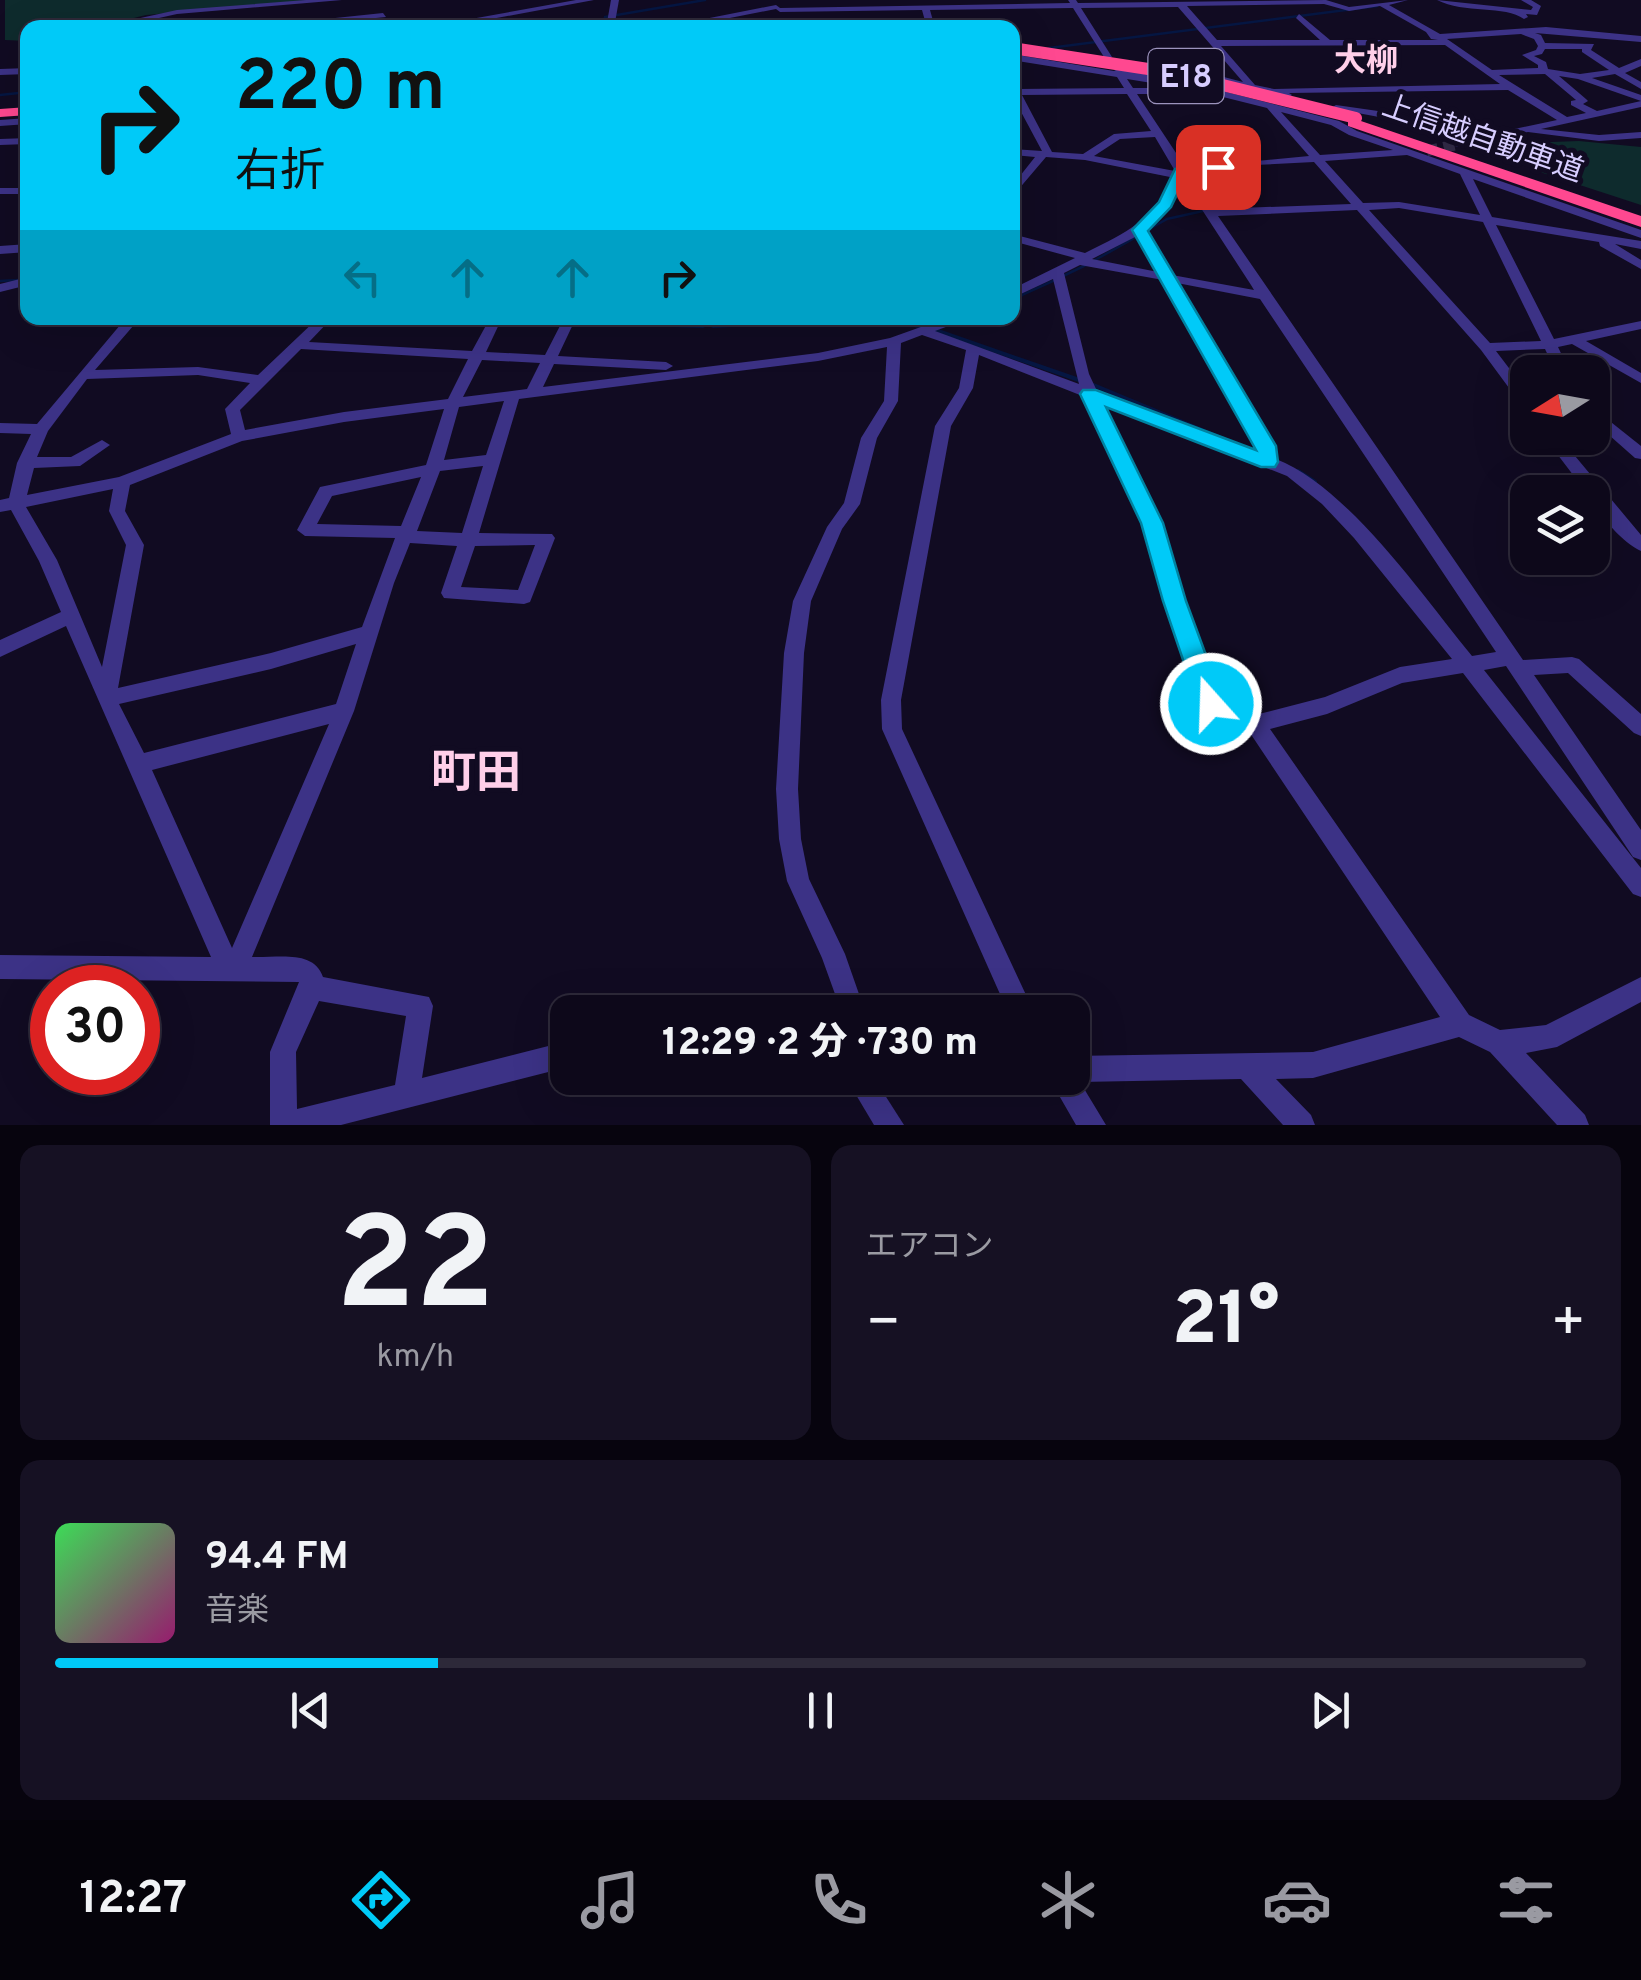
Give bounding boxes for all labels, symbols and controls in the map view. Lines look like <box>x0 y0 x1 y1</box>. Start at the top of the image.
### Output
district label: 大柳 <box>1334 43 1398 83</box>
text: 220 m <box>235 46 445 135</box>
road number: E18 <box>1148 49 1224 103</box>
icon: right <box>70 60 200 190</box>
street label: 上信越自動車道 <box>1377 89 1587 192</box>
pin <box>1176 125 1261 210</box>
icon: arrive <box>1191 140 1246 195</box>
text: 右折 <box>235 145 325 202</box>
icon: left <box>335 250 390 305</box>
icon: ahead <box>440 250 495 305</box>
icon: ahead <box>545 250 600 305</box>
icon: right <box>650 250 705 305</box>
north arrow <box>1510 355 1610 455</box>
map controls <box>1510 355 1610 575</box>
button: layers <box>1510 475 1610 575</box>
position arrow <box>1159 652 1263 756</box>
district label: 町田 <box>431 747 521 804</box>
speed limit sign: 30 <box>30 965 160 1095</box>
text: 12:29 · 2 分 · 730 m <box>662 1020 978 1069</box>
text: 22 <box>336 1190 495 1355</box>
text: エアコン <box>866 1228 994 1268</box>
text: 21° <box>1172 1276 1280 1371</box>
text: − <box>866 1290 901 1360</box>
text: + <box>1551 1290 1586 1360</box>
text: km/h <box>376 1338 454 1378</box>
text: 94.4 FM <box>205 1534 348 1583</box>
text: 音楽 <box>205 1592 269 1632</box>
icon: previous <box>283 1683 338 1738</box>
icon: pause <box>793 1683 848 1738</box>
icon: next <box>1303 1683 1358 1738</box>
icon: directions <box>346 1865 416 1935</box>
icon: music <box>575 1865 645 1935</box>
icon: phone <box>804 1865 874 1935</box>
icon: climate <box>1033 1865 1103 1935</box>
icon: car <box>1262 1865 1332 1935</box>
icon: filters <box>1491 1865 1561 1935</box>
text: 12:27 <box>80 1872 187 1929</box>

